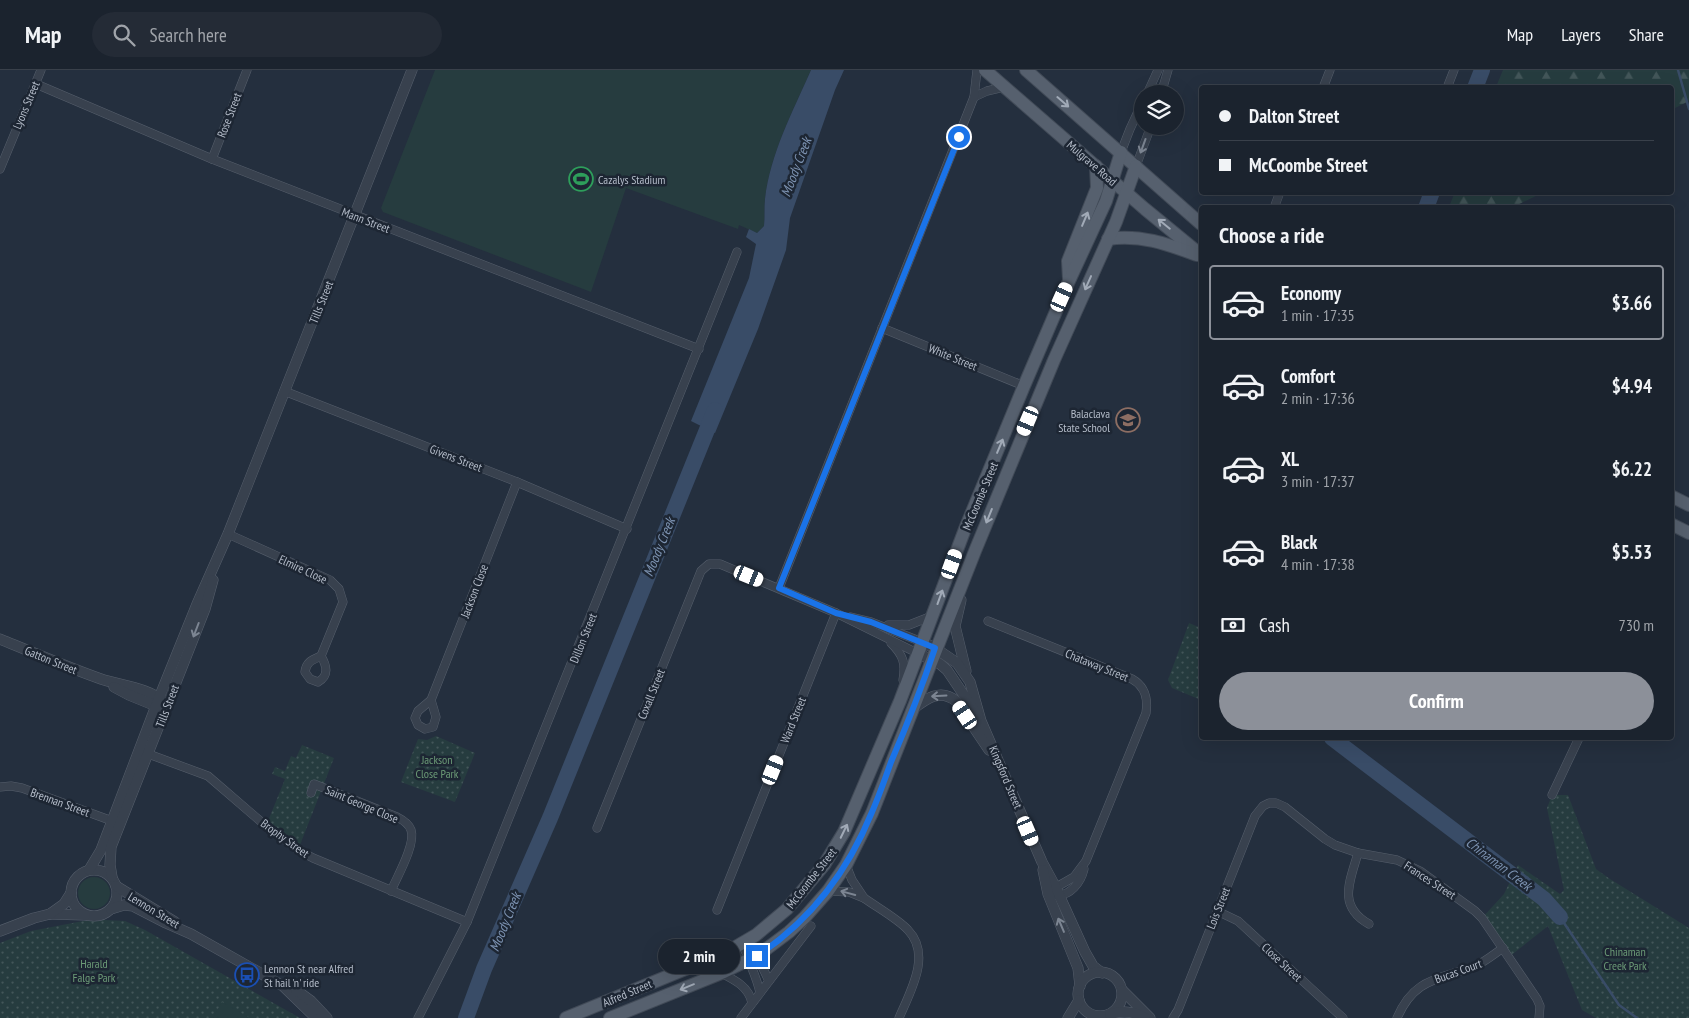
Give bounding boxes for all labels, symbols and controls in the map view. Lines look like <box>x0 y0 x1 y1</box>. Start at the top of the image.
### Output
search box <box>92 12 442 57</box>
text: Map <box>25 19 62 50</box>
icon: search <box>110 21 138 49</box>
text: Search here <box>150 23 227 47</box>
text: Map <box>1507 23 1533 46</box>
text: Layers <box>1561 23 1601 46</box>
text: Share <box>1629 23 1664 46</box>
street label: Lyons Street <box>9 78 43 131</box>
map controls <box>1134 85 1184 135</box>
button: layers <box>1134 85 1184 135</box>
street label: Rose Street <box>214 90 245 140</box>
one-way arrow <box>1056 96 1069 108</box>
text: Dalton Street <box>1249 104 1339 128</box>
route start <box>948 126 970 148</box>
water label: Moody Creek <box>777 133 816 199</box>
street label: Mulgrave Road <box>1064 137 1120 189</box>
one-way arrow <box>1138 138 1147 153</box>
text: McCoombe Street <box>1249 153 1368 177</box>
sports icon: Cazalys Stadium <box>568 166 594 192</box>
place label: Cazalys Stadium <box>598 172 665 187</box>
street label: Mann Street <box>340 204 393 236</box>
one-way arrow <box>1082 211 1091 226</box>
one-way arrow <box>1157 218 1170 229</box>
text: Choose a ride <box>1219 221 1324 249</box>
one-way arrow <box>1083 276 1093 291</box>
street label: Tills Street <box>306 278 337 326</box>
car <box>1049 280 1074 314</box>
icon: car <box>1221 280 1266 325</box>
text: Economy <box>1281 281 1341 305</box>
text: $3.66 <box>1612 291 1652 315</box>
text: 1 min · 17:35 <box>1281 305 1355 325</box>
street label: White Street <box>926 340 980 374</box>
icon: car <box>1221 363 1266 408</box>
text: Comfort <box>1281 364 1335 388</box>
text: $4.94 <box>1612 374 1652 398</box>
text: 2 min · 17:36 <box>1281 388 1355 408</box>
car <box>1015 404 1040 438</box>
place label: Balaclava State School <box>1058 406 1110 435</box>
school or university icon: Balaclava State School <box>1115 407 1141 433</box>
one-way arrow <box>996 439 1006 454</box>
street label: Givens Street <box>428 441 485 475</box>
icon: car <box>1221 446 1266 491</box>
text: XL <box>1281 447 1299 471</box>
text: $6.22 <box>1612 457 1652 481</box>
street label: McCoombe Street <box>959 459 1001 532</box>
text: 3 min · 17:37 <box>1281 471 1355 491</box>
one-way arrow <box>984 508 993 523</box>
water label: Moody Creek <box>639 514 680 579</box>
icon: car <box>1221 529 1266 574</box>
text: Black <box>1281 530 1317 554</box>
text: $5.53 <box>1612 540 1652 564</box>
car <box>939 547 964 581</box>
street label: Elmire Close <box>276 551 330 587</box>
text: 4 min · 17:38 <box>1281 554 1355 574</box>
street label: Jackson Close <box>457 562 491 621</box>
car <box>732 563 765 589</box>
one-way arrow <box>936 590 945 605</box>
street label: Dillon Street <box>566 610 600 665</box>
icon: cash <box>1219 611 1247 639</box>
text: Cash <box>1259 613 1290 637</box>
text: 730 m <box>1619 615 1654 635</box>
one-way arrow <box>191 622 200 637</box>
street label: Gatton Street <box>23 643 80 678</box>
street label: Chataway Street <box>1063 645 1132 685</box>
street label: Coxall Street <box>634 666 668 721</box>
button: Confirm <box>1219 672 1654 730</box>
street label: Tills Street <box>152 682 182 730</box>
one-way arrow <box>931 692 947 701</box>
street label: Ward Street <box>777 694 809 745</box>
car <box>950 698 979 732</box>
street label: Kingsford Street <box>986 743 1026 811</box>
park label: Jackson Close Park <box>416 752 459 781</box>
car <box>760 753 785 787</box>
street label: Saint George Close <box>323 782 401 826</box>
street label: Brennan Street <box>28 784 92 820</box>
car <box>1015 814 1040 848</box>
street label: Brophy Street <box>258 815 313 861</box>
one-way arrow <box>839 823 849 838</box>
water label: Chinaman Creek <box>1462 833 1537 896</box>
street label: McCoombe Street <box>783 844 840 911</box>
street label: Frances Street <box>1401 858 1459 903</box>
street label: Lois Street <box>1203 884 1233 931</box>
one-way arrow <box>841 888 857 897</box>
street label: Lennon Street <box>125 889 183 932</box>
water label: Moody Creek <box>485 889 526 954</box>
one-way arrow <box>1055 918 1065 933</box>
callout: 2 min <box>657 938 740 974</box>
street label: Close Street <box>1259 940 1306 985</box>
park label: Chinaman Creek Park <box>1603 944 1647 973</box>
route end <box>746 945 768 967</box>
text: 2 min <box>683 946 715 966</box>
street label: Bucas Court <box>1432 955 1484 986</box>
park label: Harald Falge Park <box>72 956 116 985</box>
place label: Lennon St near Alfred St hail 'n' ride <box>264 961 353 990</box>
bus stop icon: Lennon St near Alfred St hail 'n' ride <box>234 962 260 988</box>
street label: Alfred Street <box>600 976 655 1010</box>
one-way arrow <box>680 983 695 992</box>

